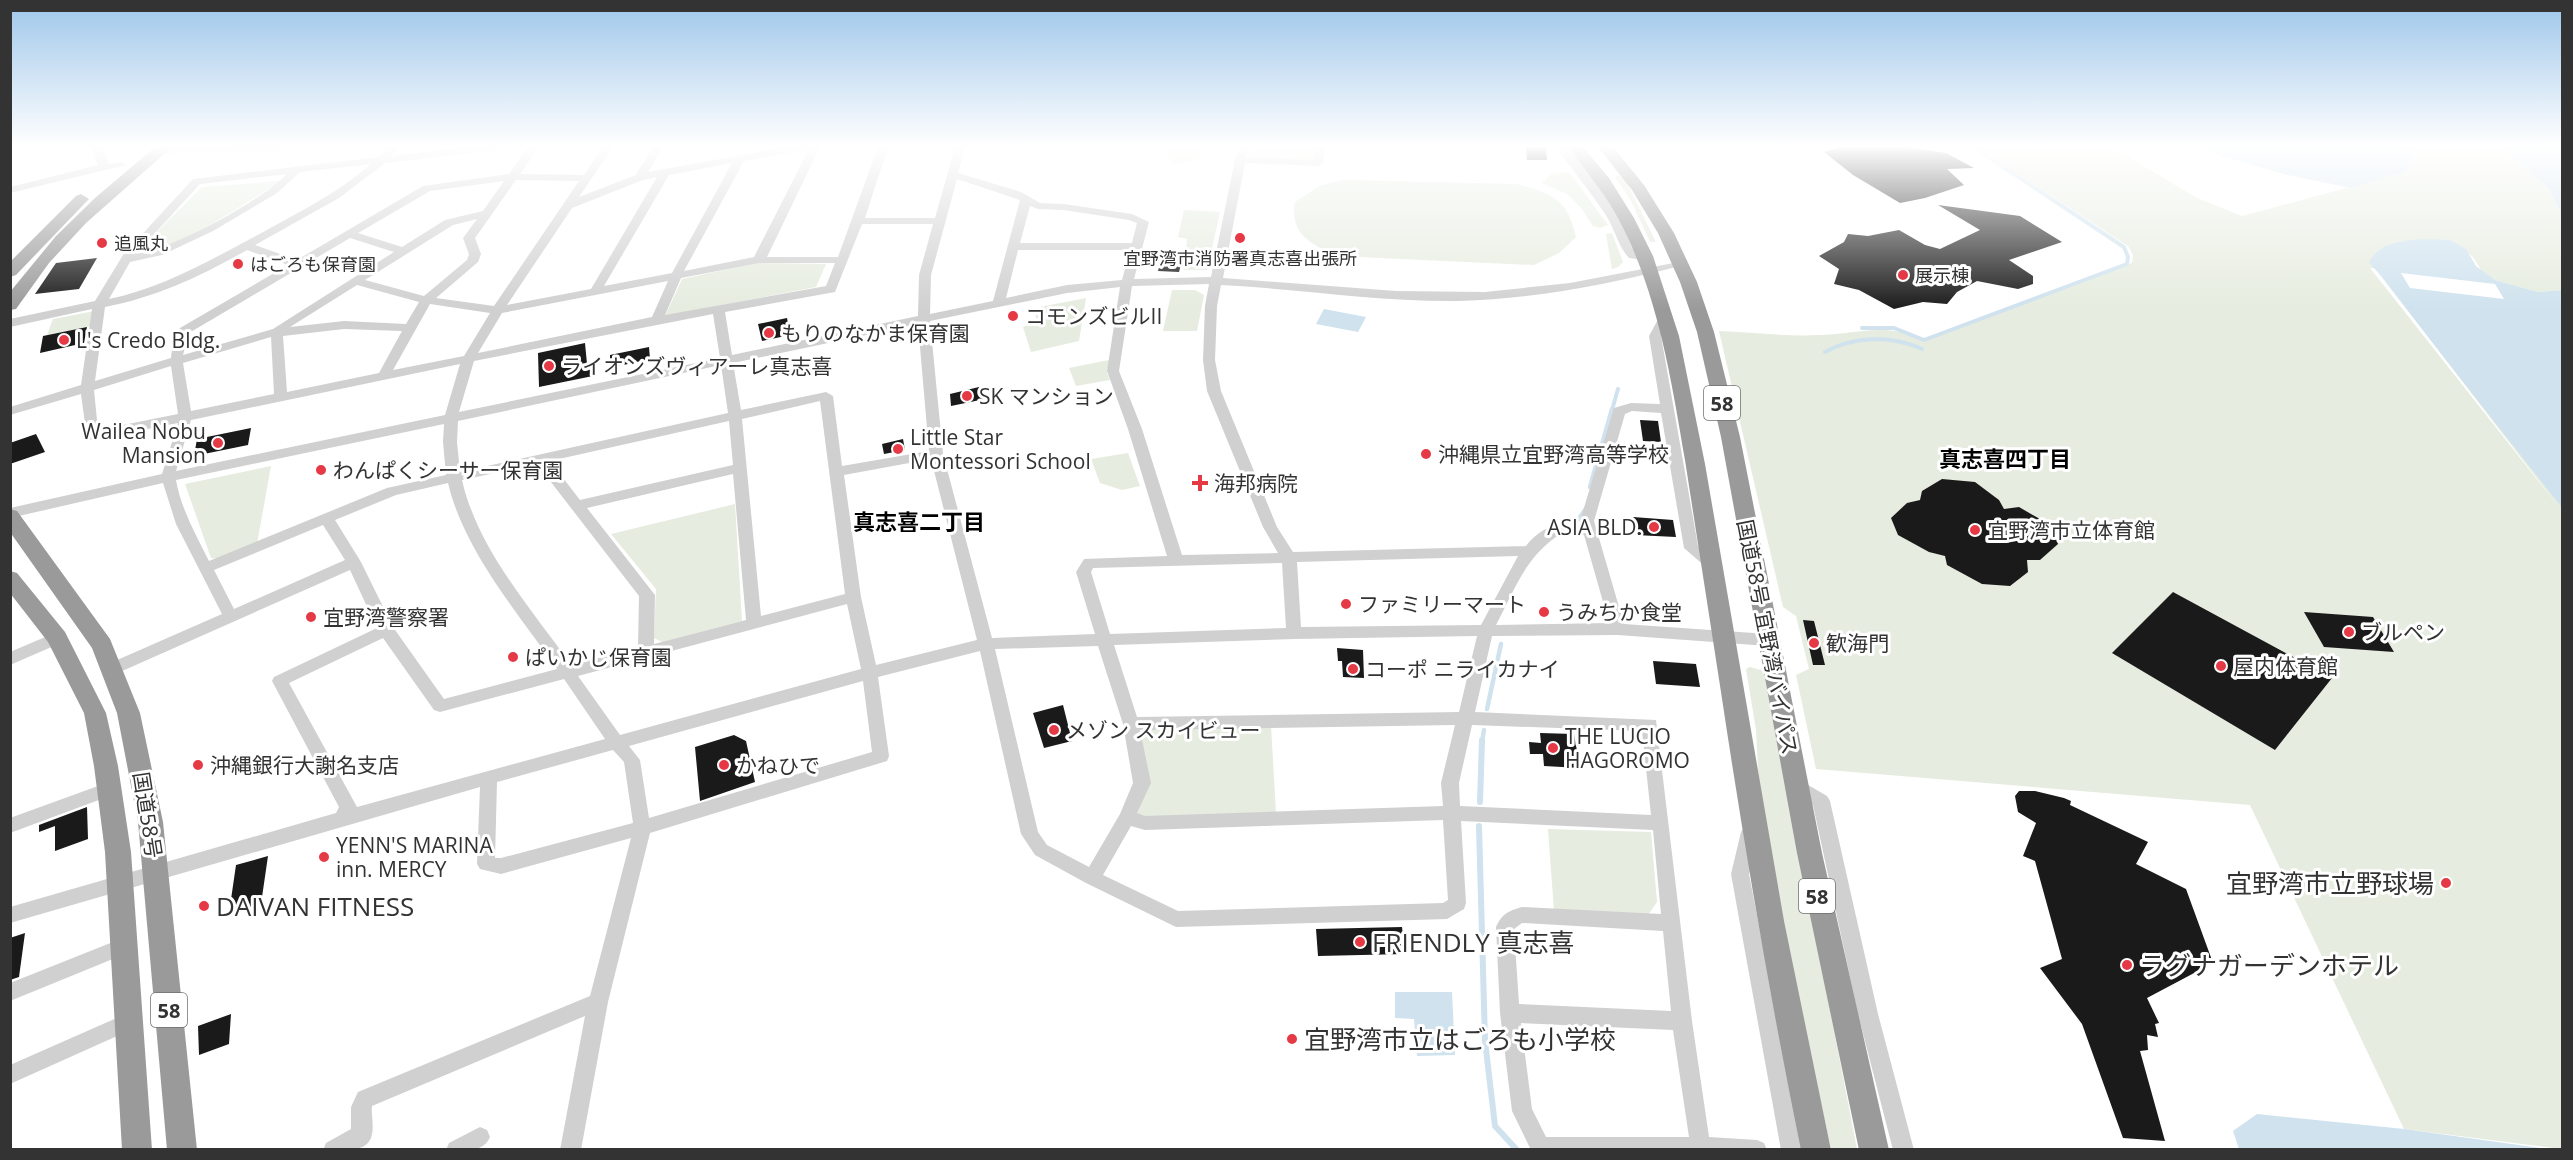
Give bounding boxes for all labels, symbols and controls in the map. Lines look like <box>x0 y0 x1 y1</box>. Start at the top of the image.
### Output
place label: 追風丸 <box>114 231 168 255</box>
marker: 宜野湾市消防署真志喜出張所 <box>1233 231 1247 245</box>
marker: 追風丸 <box>95 236 109 250</box>
place label: 宜野湾市消防署真志喜出張所 <box>1123 246 1357 270</box>
place label: はごろも保育園 <box>250 252 376 276</box>
marker: はごろも保育園 <box>231 257 245 271</box>
place label: 展示棟 <box>1915 263 1969 287</box>
marker: 展示棟 <box>1896 268 1910 282</box>
place label: コモンズビルII <box>1025 302 1162 330</box>
marker: コモンズビルII <box>1006 309 1020 323</box>
place label: もりのなかま保育園 <box>781 319 970 347</box>
place label: L's Credo Bldg. <box>76 326 220 354</box>
marker: もりのなかま保育園 <box>762 326 776 340</box>
marker: L's Credo Bldg. <box>57 333 71 347</box>
place label: ライオンズヴィアーレ真志喜 <box>561 352 832 380</box>
marker: ライオンズヴィアーレ真志喜 <box>542 359 556 373</box>
place label: SK マンション <box>979 382 1114 410</box>
road number: 58 <box>1704 386 1740 420</box>
marker: SK マンション <box>960 389 974 403</box>
place label: Wailea Nobu Mansion <box>81 417 206 469</box>
place label: Little Star Montessori School <box>910 423 1091 475</box>
marker: Wailea Nobu Mansion <box>211 436 225 450</box>
place label: 沖縄県立宜野湾高等学校 <box>1438 440 1669 468</box>
marker: Little Star Montessori School <box>891 442 905 456</box>
district label: 真志喜四丁目 <box>1939 443 2071 473</box>
marker: 沖縄県立宜野湾高等学校 <box>1419 447 1433 461</box>
place label: わんぱくシーサー保育園 <box>333 456 564 484</box>
marker: わんぱくシーサー保育園 <box>314 463 328 477</box>
place label: 海邦病院 <box>1214 469 1298 497</box>
marker: 海邦病院 <box>1191 474 1209 492</box>
district label: 真志喜二丁目 <box>853 506 985 536</box>
place label: ASIA BLD. <box>1547 513 1642 541</box>
place label: 宜野湾市立体育館 <box>1987 516 2155 544</box>
street label: 国道58号 宜野湾バイパス <box>1731 517 1805 757</box>
marker: ASIA BLD. <box>1647 520 1661 534</box>
marker: 宜野湾市立体育館 <box>1968 523 1982 537</box>
place label: ファミリーマート <box>1358 590 1526 618</box>
marker: ファミリーマート <box>1339 597 1353 611</box>
place label: うみちか食堂 <box>1556 598 1682 626</box>
place label: 宜野湾警察署 <box>323 603 449 631</box>
marker: うみちか食堂 <box>1537 605 1551 619</box>
marker: 宜野湾警察署 <box>304 610 318 624</box>
place label: ブルペン <box>2361 618 2445 646</box>
marker: ブルペン <box>2342 625 2356 639</box>
place label: 歓海門 <box>1826 629 1889 657</box>
marker: 歓海門 <box>1807 636 1821 650</box>
place label: ぱいかじ保育園 <box>525 643 672 671</box>
marker: ぱいかじ保育園 <box>506 650 520 664</box>
place label: 屋内体育館 <box>2233 652 2338 680</box>
place label: コーポ ニライカナイ <box>1365 655 1559 683</box>
marker: 屋内体育館 <box>2214 659 2228 673</box>
marker: コーポ ニライカナイ <box>1346 662 1360 676</box>
place label: メゾン スカイビュー <box>1066 716 1260 744</box>
place label: THE LUCIO HAGOROMO <box>1565 722 1690 774</box>
marker: メゾン スカイビュー <box>1047 723 1061 737</box>
marker: THE LUCIO HAGOROMO <box>1546 741 1560 755</box>
place label: 沖縄銀行大謝名支店 <box>210 751 399 779</box>
place label: かねひで <box>736 751 820 779</box>
marker: 沖縄銀行大謝名支店 <box>191 758 205 772</box>
marker: かねひで <box>717 758 731 772</box>
street label: 国道58号 <box>127 770 169 860</box>
place label: YENN'S MARINA inn. MERCY <box>336 831 493 883</box>
marker: YENN'S MARINA inn. MERCY <box>317 850 331 864</box>
place label: 宜野湾市立野球場 <box>2226 865 2434 901</box>
marker: 宜野湾市立野球場 <box>2439 876 2453 890</box>
road number: 58 <box>1799 879 1835 913</box>
place label: DAIVAN FITNESS <box>216 888 414 924</box>
marker: DAIVAN FITNESS <box>197 899 211 913</box>
place label: FRIENDLY 真志喜 <box>1372 924 1574 960</box>
marker: FRIENDLY 真志喜 <box>1353 935 1367 949</box>
place label: ラグナガーデンホテル <box>2139 947 2399 983</box>
marker: ラグナガーデンホテル <box>2120 958 2134 972</box>
road number: 58 <box>151 993 187 1027</box>
place label: 宜野湾市立はごろも小学校 <box>1304 1021 1616 1057</box>
marker: 宜野湾市立はごろも小学校 <box>1285 1032 1299 1046</box>

